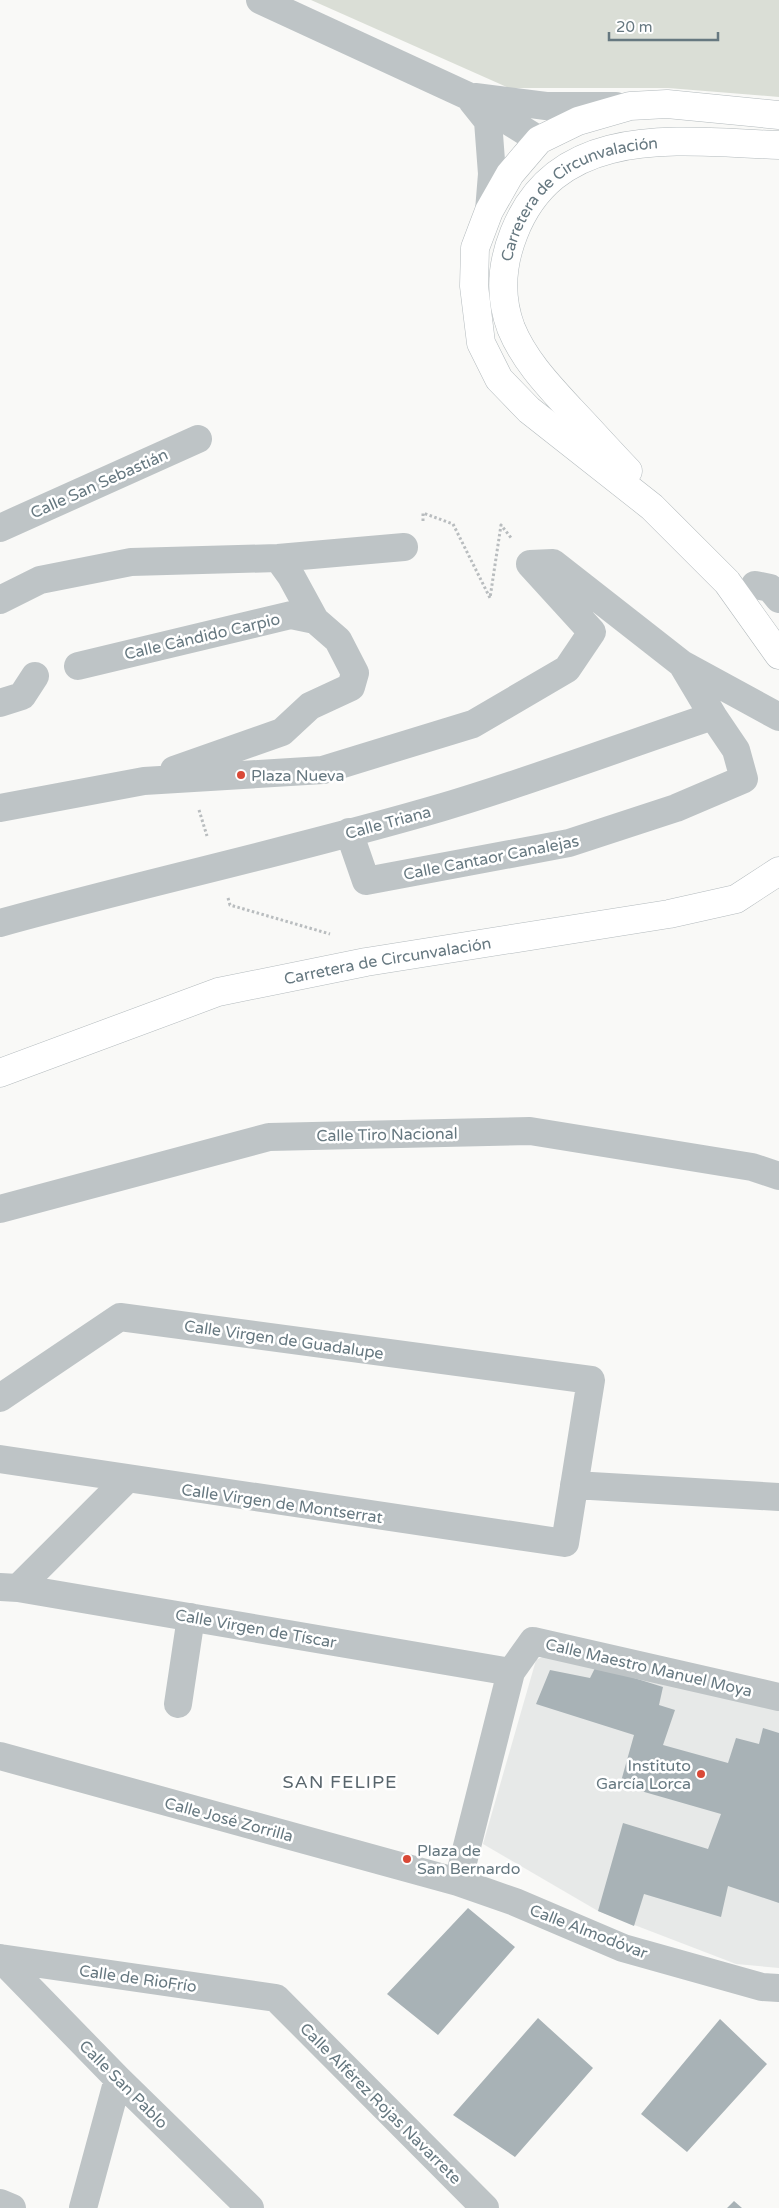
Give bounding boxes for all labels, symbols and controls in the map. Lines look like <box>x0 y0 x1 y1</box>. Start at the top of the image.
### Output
scale bar <box>609 10 718 42</box>
text: 20 m <box>616 18 653 36</box>
street label: Carretera de Circunvalación <box>497 133 659 263</box>
street label: Calle San Sebastián <box>28 445 171 523</box>
street label: Calle Cándido Carpio <box>122 609 282 665</box>
place label: Plaza Nueva <box>251 766 345 786</box>
marker: Plaza Nueva <box>235 769 247 781</box>
street label: Calle Triana <box>343 802 433 844</box>
street label: Calle Cantaor Canalejas <box>402 831 581 885</box>
street label: Carretera de Circunvalación <box>282 933 493 989</box>
street label: Calle Tiro Nacional <box>316 1124 458 1146</box>
street label: Calle Virgen de Guadalupe <box>183 1316 385 1364</box>
street label: Calle Virgen de Montserrat <box>180 1480 384 1528</box>
street label: Calle Virgen de Tíscar <box>174 1605 339 1653</box>
street label: Calle Maestro Manuel Moya <box>543 1634 754 1702</box>
place label: Instituto García Lorca <box>596 1756 691 1794</box>
marker: Instituto García Lorca <box>695 1768 707 1780</box>
district label: SAN FELIPE <box>282 1771 398 1793</box>
street label: Calle José Zorrilla <box>162 1793 295 1847</box>
place label: Plaza de San Bernardo <box>417 1841 520 1879</box>
marker: Plaza de San Bernardo <box>401 1853 413 1865</box>
street label: Calle Almodóvar <box>527 1900 651 1964</box>
street label: Calle de RioFrío <box>78 1961 198 1997</box>
street label: Calle Alférez Rojas Navarrete <box>295 2019 465 2189</box>
street label: Calle San Pablo <box>75 2036 172 2133</box>

